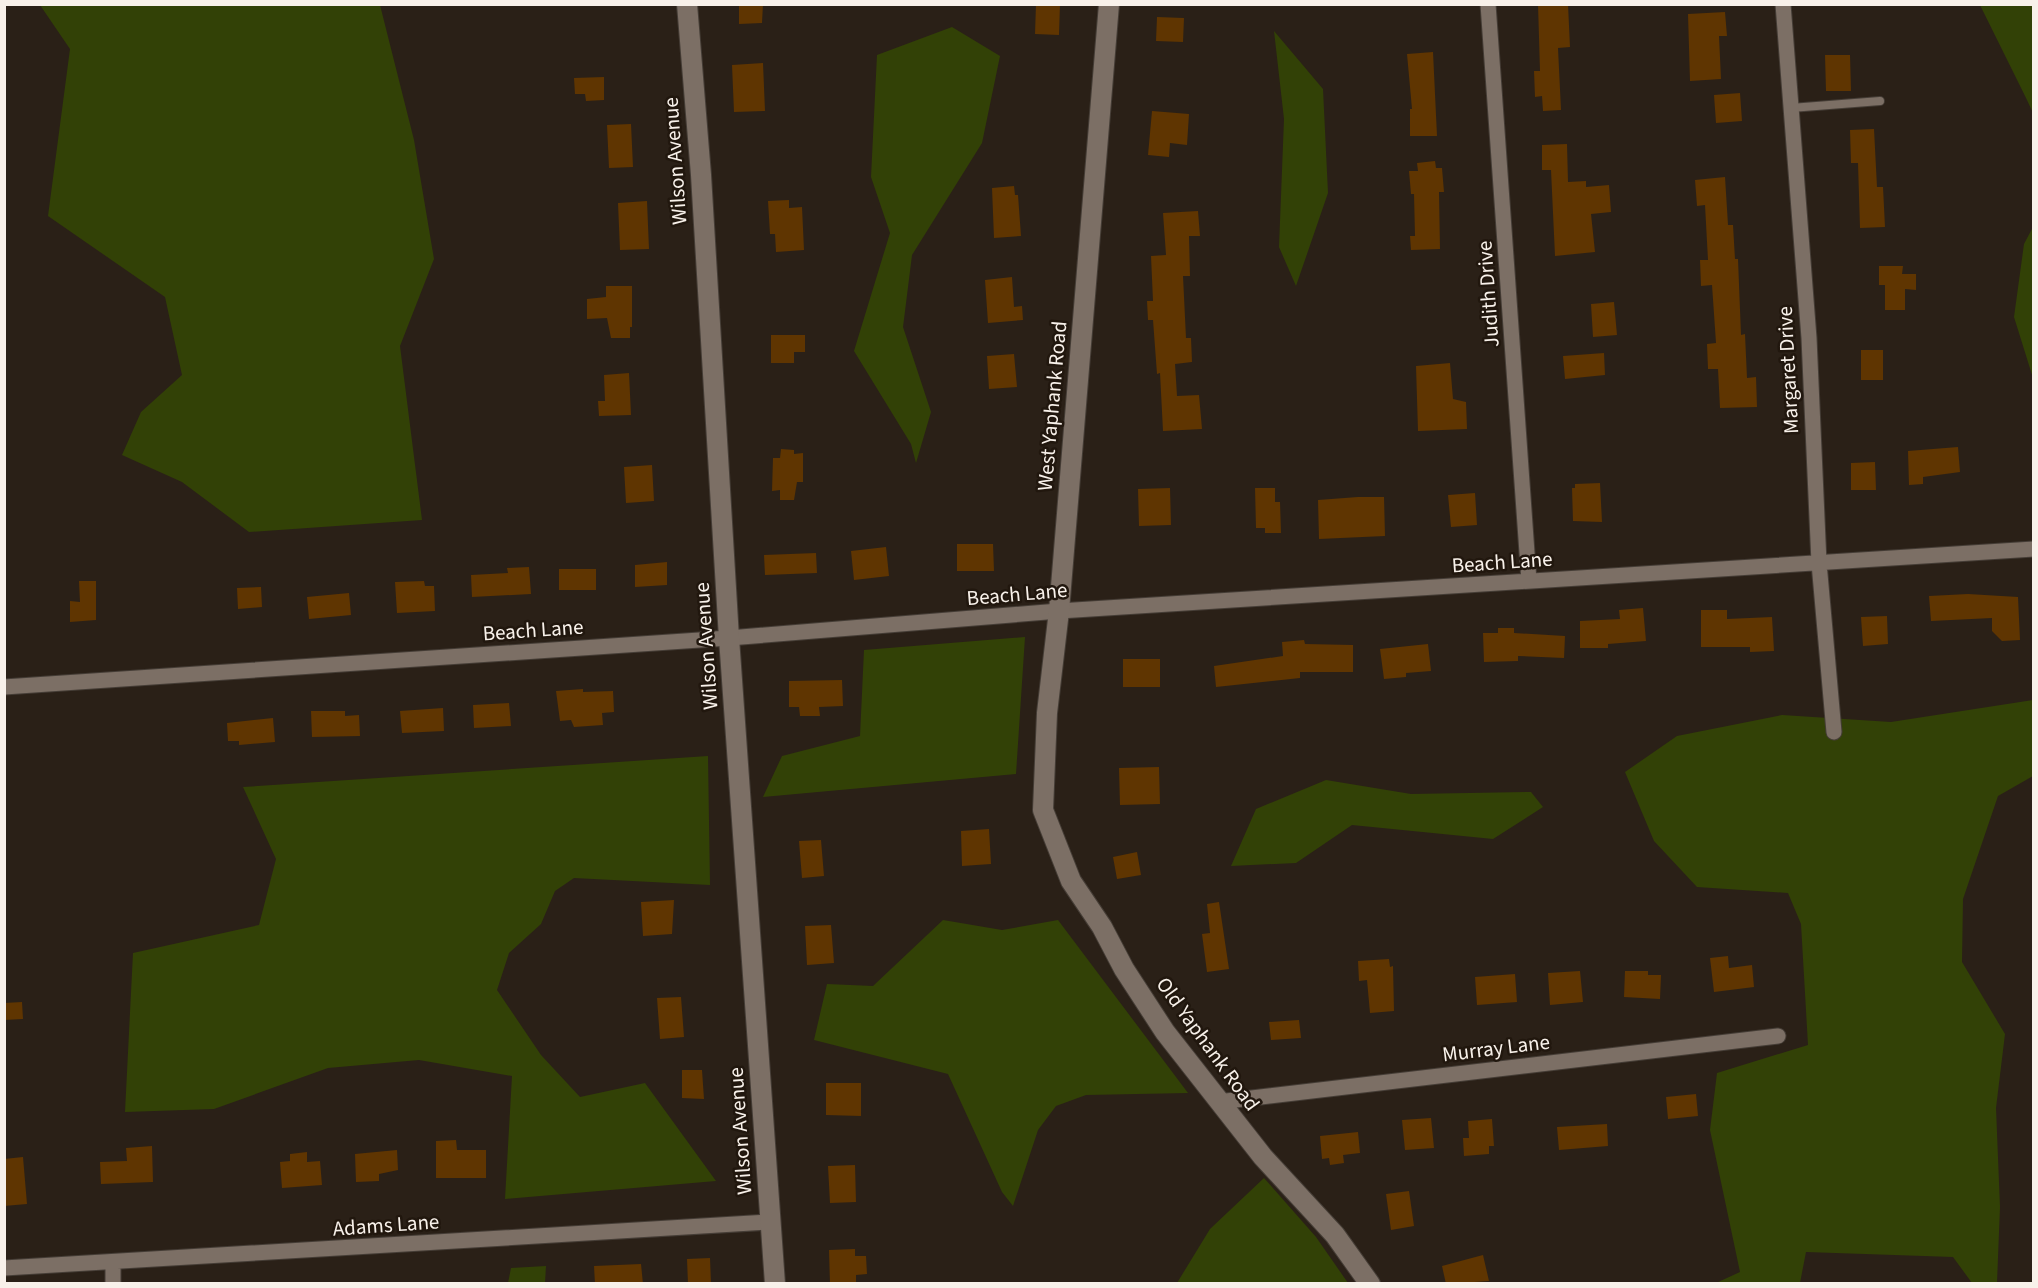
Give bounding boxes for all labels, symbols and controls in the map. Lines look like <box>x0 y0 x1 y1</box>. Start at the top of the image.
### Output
street label: Wilson Avenue <box>656 96 694 226</box>
street label: Judith Drive <box>1469 240 1507 348</box>
street label: Margaret Drive <box>1770 305 1806 435</box>
street label: West Yaphank Road <box>1030 320 1074 492</box>
street label: Beach Lane <box>1451 544 1553 580</box>
street label: Beach Lane <box>965 575 1069 613</box>
street label: Wilson Avenue <box>687 581 725 711</box>
street label: Beach Lane <box>482 612 584 648</box>
street label: Old Yaphank Road <box>1149 971 1267 1117</box>
street label: Murray Lane <box>1441 1027 1551 1069</box>
street label: Wilson Avenue <box>721 1066 759 1196</box>
street label: Adams Lane <box>332 1206 440 1244</box>

